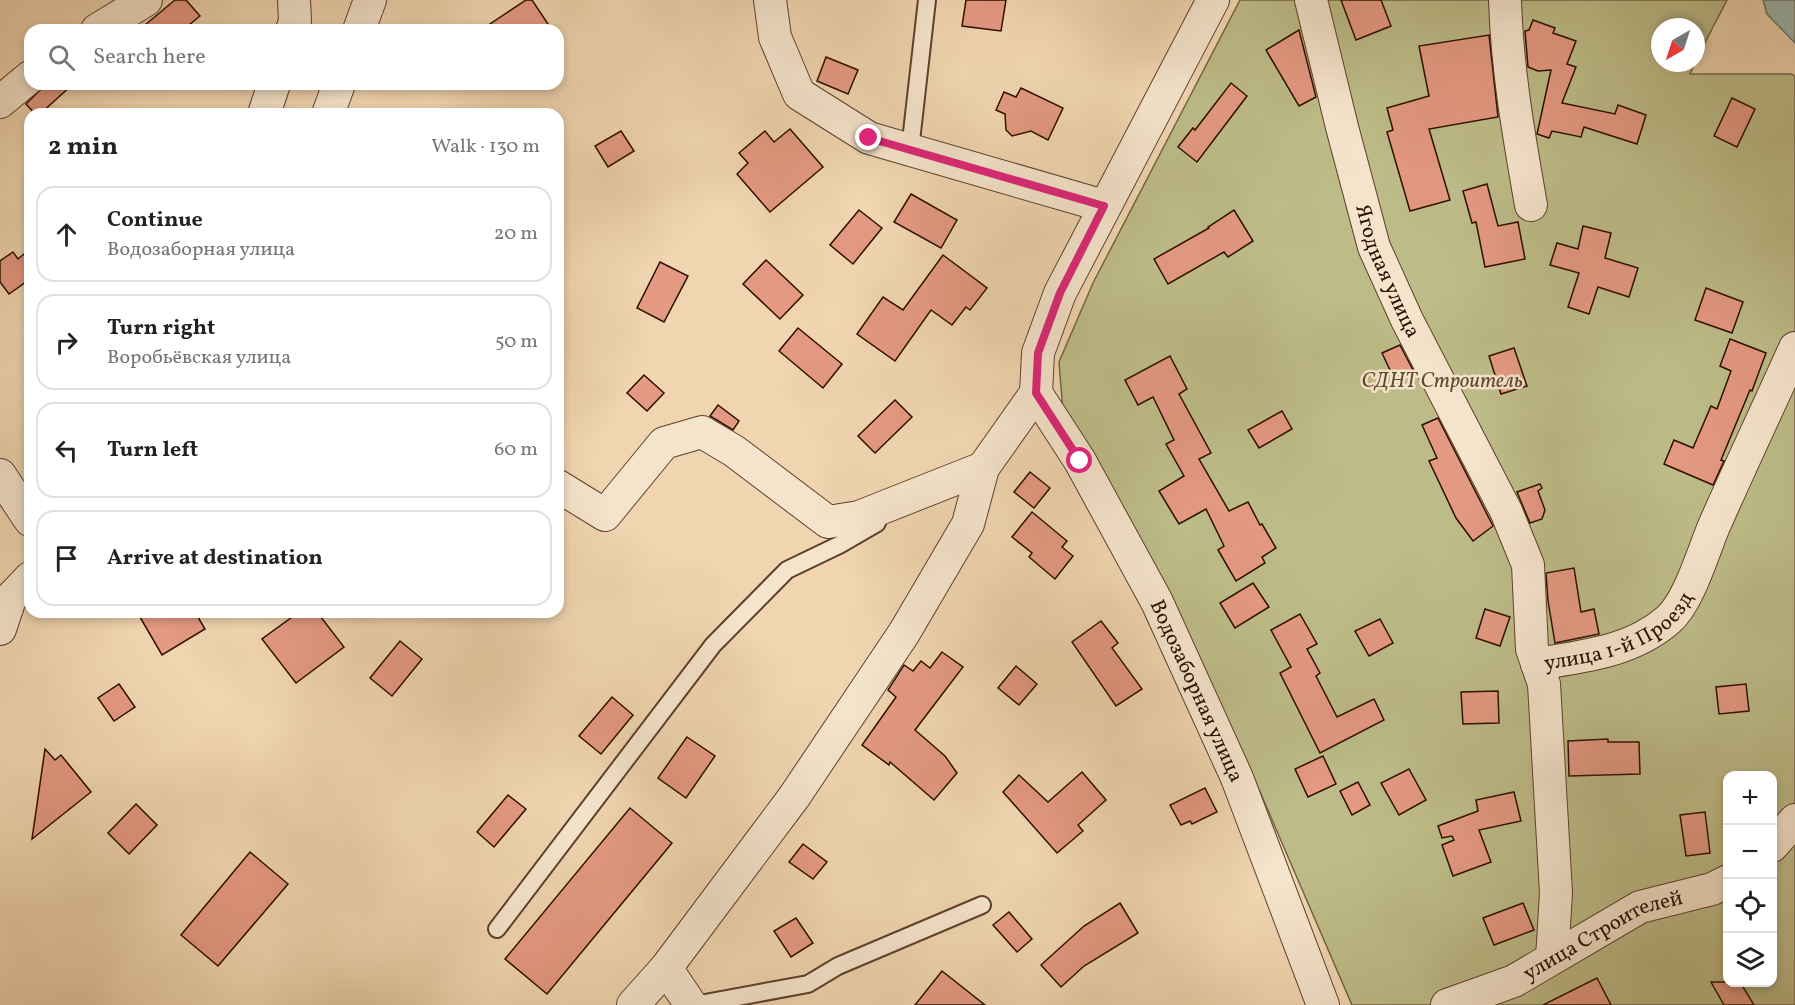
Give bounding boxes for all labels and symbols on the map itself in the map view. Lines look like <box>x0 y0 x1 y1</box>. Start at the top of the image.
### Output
north arrow <box>1651 18 1705 72</box>
route end <box>855 124 881 150</box>
street label: Ягодная улица <box>1347 201 1427 343</box>
park label: СДНТ Строитель <box>1361 367 1523 396</box>
route start <box>1066 447 1092 473</box>
street label: улица 1-й Проезд <box>1542 587 1701 679</box>
street label: Водозаборная улица <box>1142 595 1250 787</box>
street label: улица Строителей <box>1518 884 1686 989</box>

